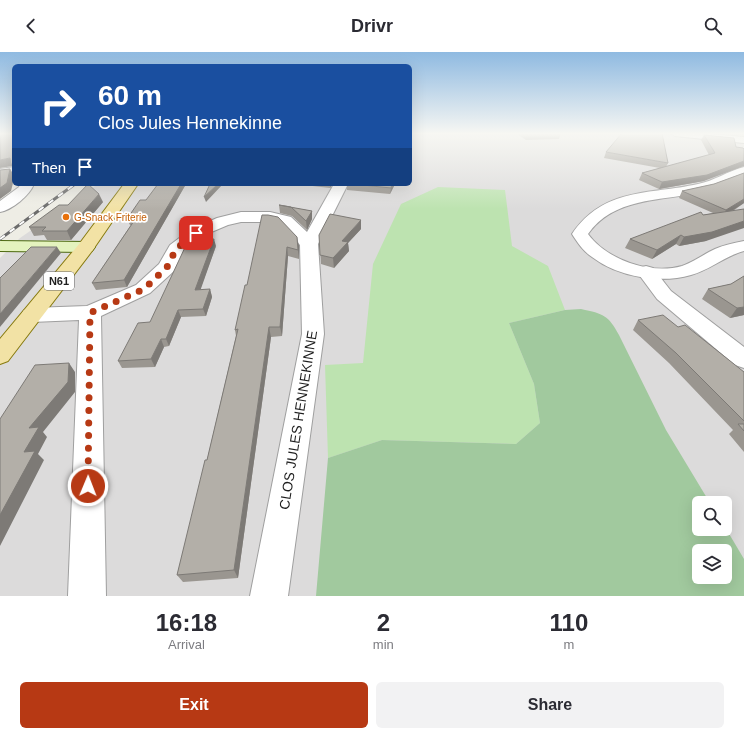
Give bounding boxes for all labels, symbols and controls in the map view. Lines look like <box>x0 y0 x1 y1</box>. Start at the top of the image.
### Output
icon: back <box>20 15 42 37</box>
icon: search <box>702 15 724 37</box>
text: Drivr <box>351 16 393 36</box>
icon: right <box>32 80 84 132</box>
text: 60 m <box>98 80 162 111</box>
text: Clos Jules Hennekinne <box>98 113 282 133</box>
icon: arrive <box>74 156 96 178</box>
text: Then <box>32 159 66 176</box>
marker: G-Snack Friterie <box>61 212 71 222</box>
place label: G-Snack Friterie <box>74 212 147 223</box>
pin <box>179 216 213 250</box>
icon: arrive <box>185 222 207 244</box>
road number: N61 <box>44 272 74 290</box>
street label: CLOS JULES HENNEKINNE <box>276 329 320 511</box>
position arrow <box>67 465 109 507</box>
map controls <box>692 496 732 584</box>
button: search <box>692 496 732 536</box>
button: layers <box>692 544 732 584</box>
text: 16:18 <box>156 609 217 636</box>
text: 2 <box>377 609 390 636</box>
text: 110 <box>550 609 588 636</box>
text: Arrival <box>168 637 205 652</box>
text: min <box>373 637 394 652</box>
text: m <box>563 637 574 652</box>
button: Exit <box>20 682 368 728</box>
button: Share <box>376 682 724 728</box>

